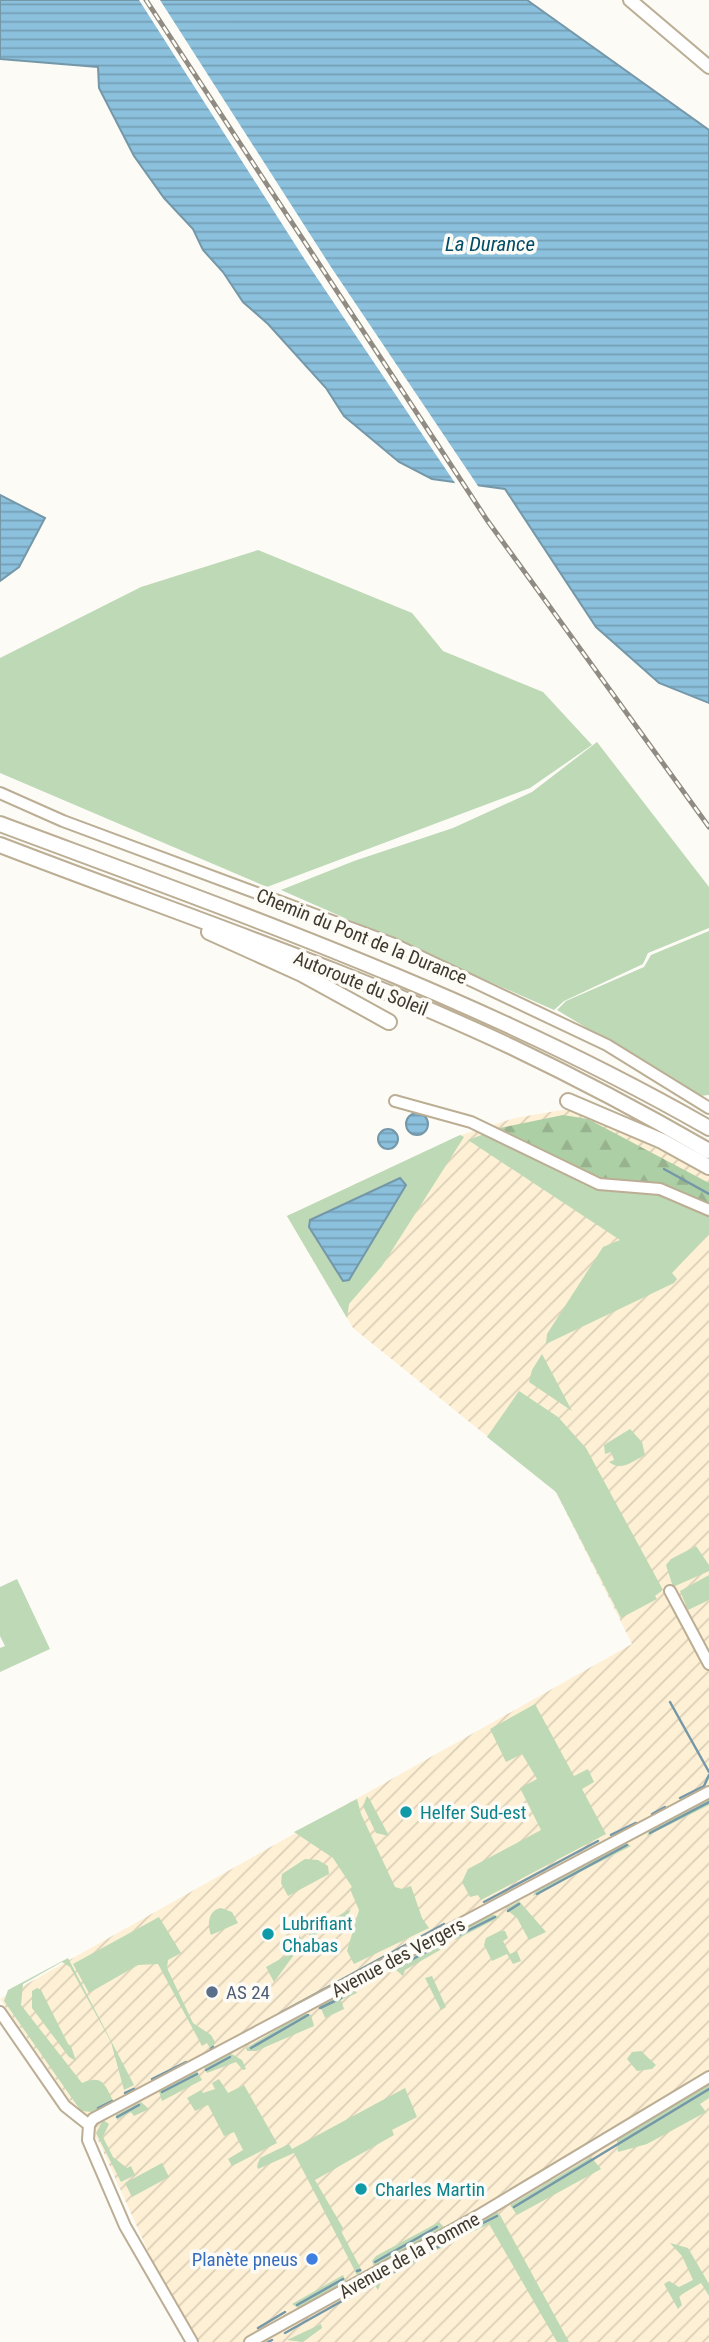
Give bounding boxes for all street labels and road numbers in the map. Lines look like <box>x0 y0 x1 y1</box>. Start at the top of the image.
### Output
street label: Chemin du Pont de la Durance <box>253 884 471 989</box>
street label: Autoroute du Soleil <box>290 946 431 1021</box>
street label: Avenue des Vergers <box>328 1913 469 2002</box>
street label: Avenue de la Pomme <box>335 2207 484 2304</box>

